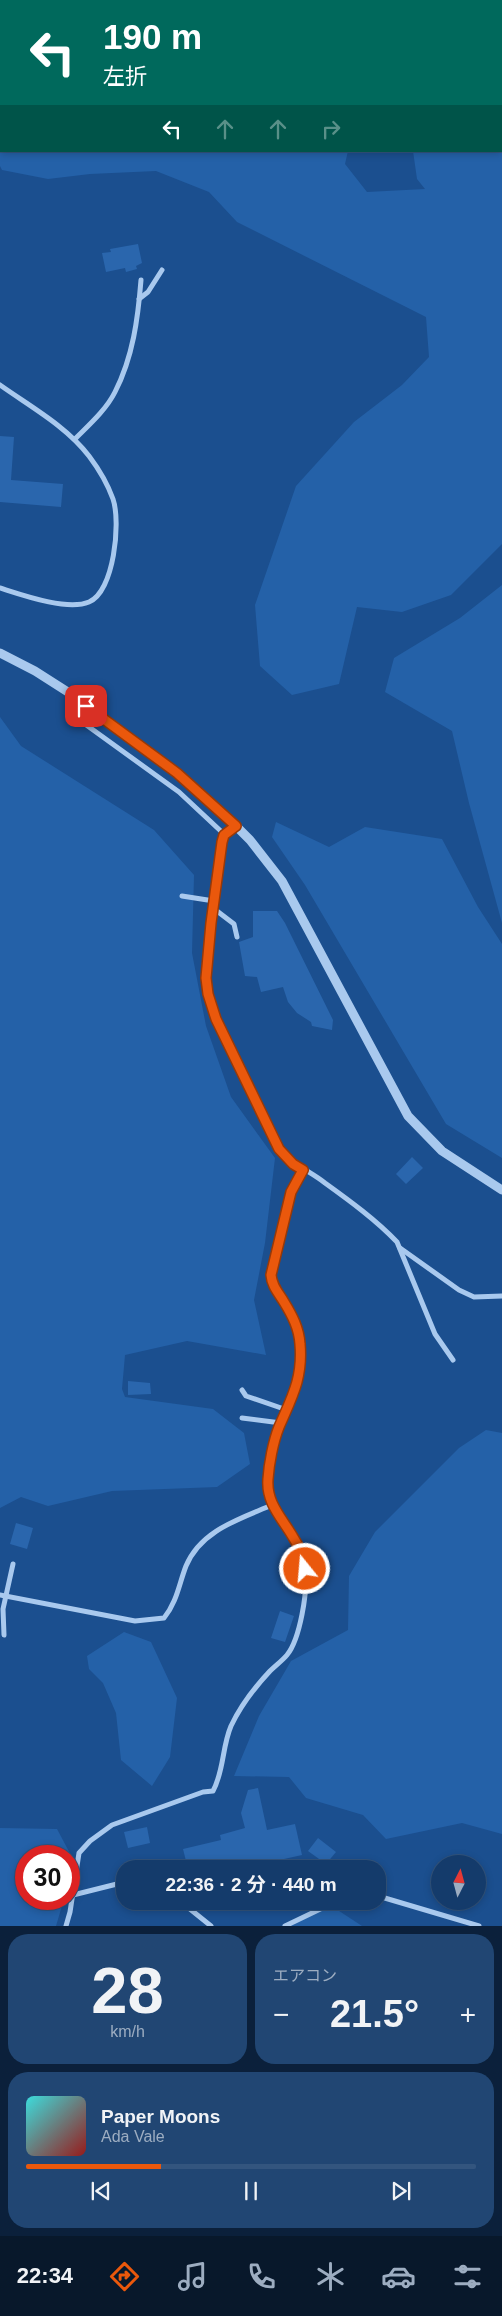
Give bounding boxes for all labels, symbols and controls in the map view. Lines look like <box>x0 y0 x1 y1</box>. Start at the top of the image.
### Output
text: 190 m <box>103 17 202 56</box>
icon: left <box>20 20 85 85</box>
text: 左折 <box>103 64 147 89</box>
icon: left <box>158 115 186 143</box>
icon: ahead <box>211 115 239 143</box>
icon: ahead <box>264 115 292 143</box>
icon: right <box>317 115 345 143</box>
pin <box>65 685 107 727</box>
icon: arrive <box>72 692 100 720</box>
position arrow <box>278 1542 330 1594</box>
speed limit sign: 30 <box>15 1845 80 1910</box>
north arrow <box>431 1855 486 1910</box>
map controls <box>431 1855 486 1910</box>
text: 22:36 · 2 分 · 440 m <box>165 1874 337 1895</box>
text: 28 <box>91 1954 164 2027</box>
text: エアコン <box>273 1967 337 1984</box>
text: 21.5° <box>330 1993 419 2035</box>
text: − <box>273 1999 289 2030</box>
text: + <box>460 1999 476 2030</box>
text: km/h <box>110 2023 145 2040</box>
text: Paper Moons <box>101 2106 220 2127</box>
text: Ada Vale <box>101 2128 165 2145</box>
icon: previous <box>87 2177 115 2205</box>
icon: pause <box>237 2177 265 2205</box>
icon: next <box>387 2177 415 2205</box>
icon: directions <box>107 2259 142 2294</box>
icon: music <box>175 2259 210 2294</box>
icon: phone <box>244 2259 279 2294</box>
icon: climate <box>313 2259 348 2294</box>
icon: car <box>381 2259 416 2294</box>
icon: filters <box>450 2259 485 2294</box>
text: 22:34 <box>17 2263 73 2288</box>

